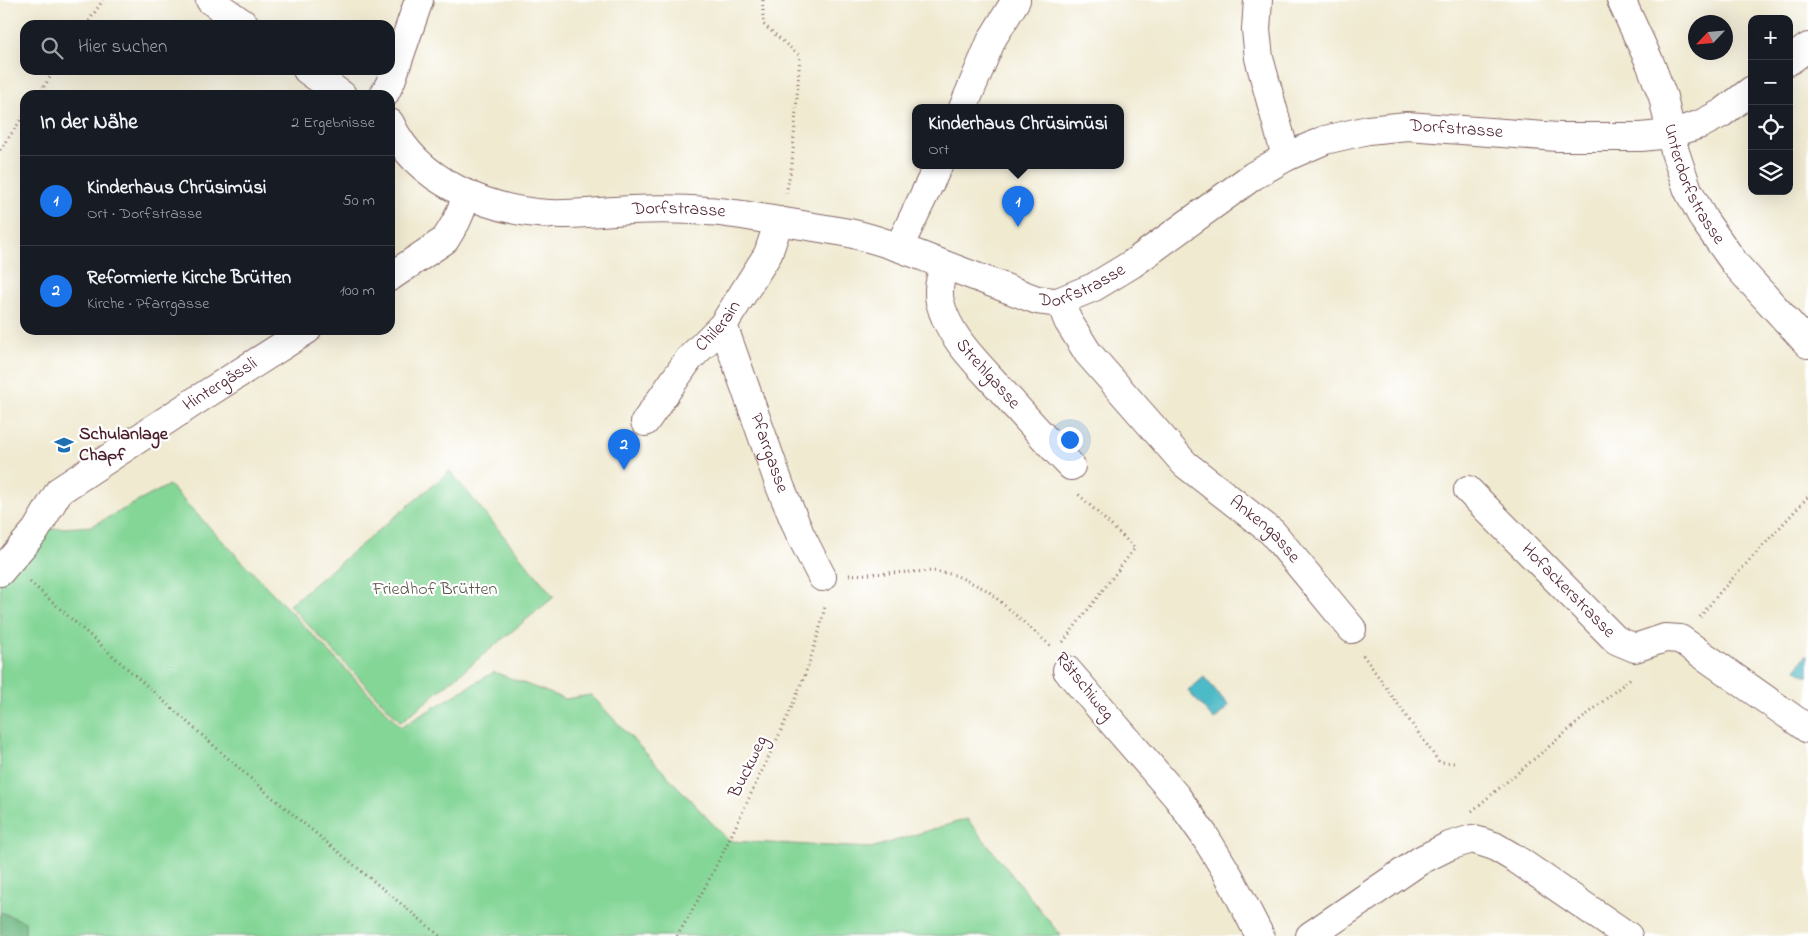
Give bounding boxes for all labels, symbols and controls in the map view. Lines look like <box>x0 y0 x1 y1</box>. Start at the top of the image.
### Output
north arrow <box>1688 15 1733 60</box>
map controls <box>1748 15 1793 195</box>
button: + <box>1748 15 1793 60</box>
search box <box>20 20 395 75</box>
icon: search <box>38 34 66 62</box>
text: Hier suchen <box>78 34 167 61</box>
button: − <box>1748 60 1793 105</box>
popup <box>912 104 1124 169</box>
button: locate <box>1748 105 1793 150</box>
text: In der Nähe <box>40 108 138 138</box>
text: 2 Ergebnisse <box>291 111 375 135</box>
text: Kinderhaus Chrüsimüsi <box>928 111 1108 138</box>
street label: Dorfstrasse <box>1408 113 1505 146</box>
street label: Unterdorfstrasse <box>1656 122 1731 251</box>
text: Ort <box>928 138 949 162</box>
button: layers <box>1748 150 1793 195</box>
text: Kinderhaus Chrüsimüsi <box>87 175 267 202</box>
pin: 1 <box>1002 186 1034 227</box>
text: 1 <box>53 189 59 213</box>
text: 50 m <box>343 189 375 213</box>
street label: Dorfstrasse <box>631 196 728 226</box>
text: Ort · Dorfstrasse <box>87 202 202 226</box>
street label: Dorfstrasse <box>1036 257 1132 315</box>
text: Reformierte Kirche Brütten <box>87 265 291 292</box>
text: 2 <box>52 279 60 303</box>
text: 100 m <box>340 279 375 303</box>
text: Kirche · Pfarrgasse <box>87 292 209 316</box>
street label: Chilerain <box>690 296 748 358</box>
street label: Strehlgasse <box>949 333 1026 416</box>
street label: Hintergässli <box>178 351 263 419</box>
street label: Pfarrgasse <box>742 410 795 498</box>
place label: Schulanlage Chapf <box>79 422 169 469</box>
your location <box>1057 427 1083 453</box>
pin: 2 <box>608 429 640 470</box>
school or university icon: Schulanlage Chapf <box>53 434 75 456</box>
street label: Ankengasse <box>1223 490 1306 570</box>
street label: Hofackerstrasse <box>1515 538 1621 645</box>
park label: Friedhof Brütten <box>372 577 498 603</box>
street label: Rätschiweg <box>1047 647 1120 728</box>
street label: Buckweg <box>722 732 776 804</box>

